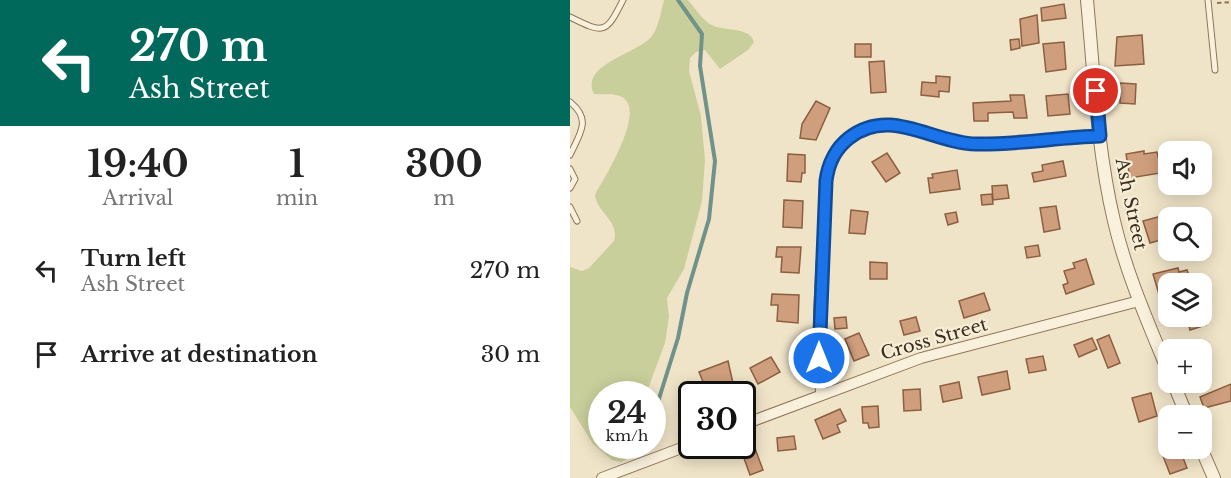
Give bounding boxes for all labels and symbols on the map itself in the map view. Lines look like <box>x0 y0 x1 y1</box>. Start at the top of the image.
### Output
pin <box>1070 65 1121 116</box>
street label: Ash Street <box>1110 155 1152 252</box>
street label: Cross Street <box>878 313 990 365</box>
position arrow <box>787 326 851 390</box>
speed limit sign: 30 <box>678 381 756 459</box>

